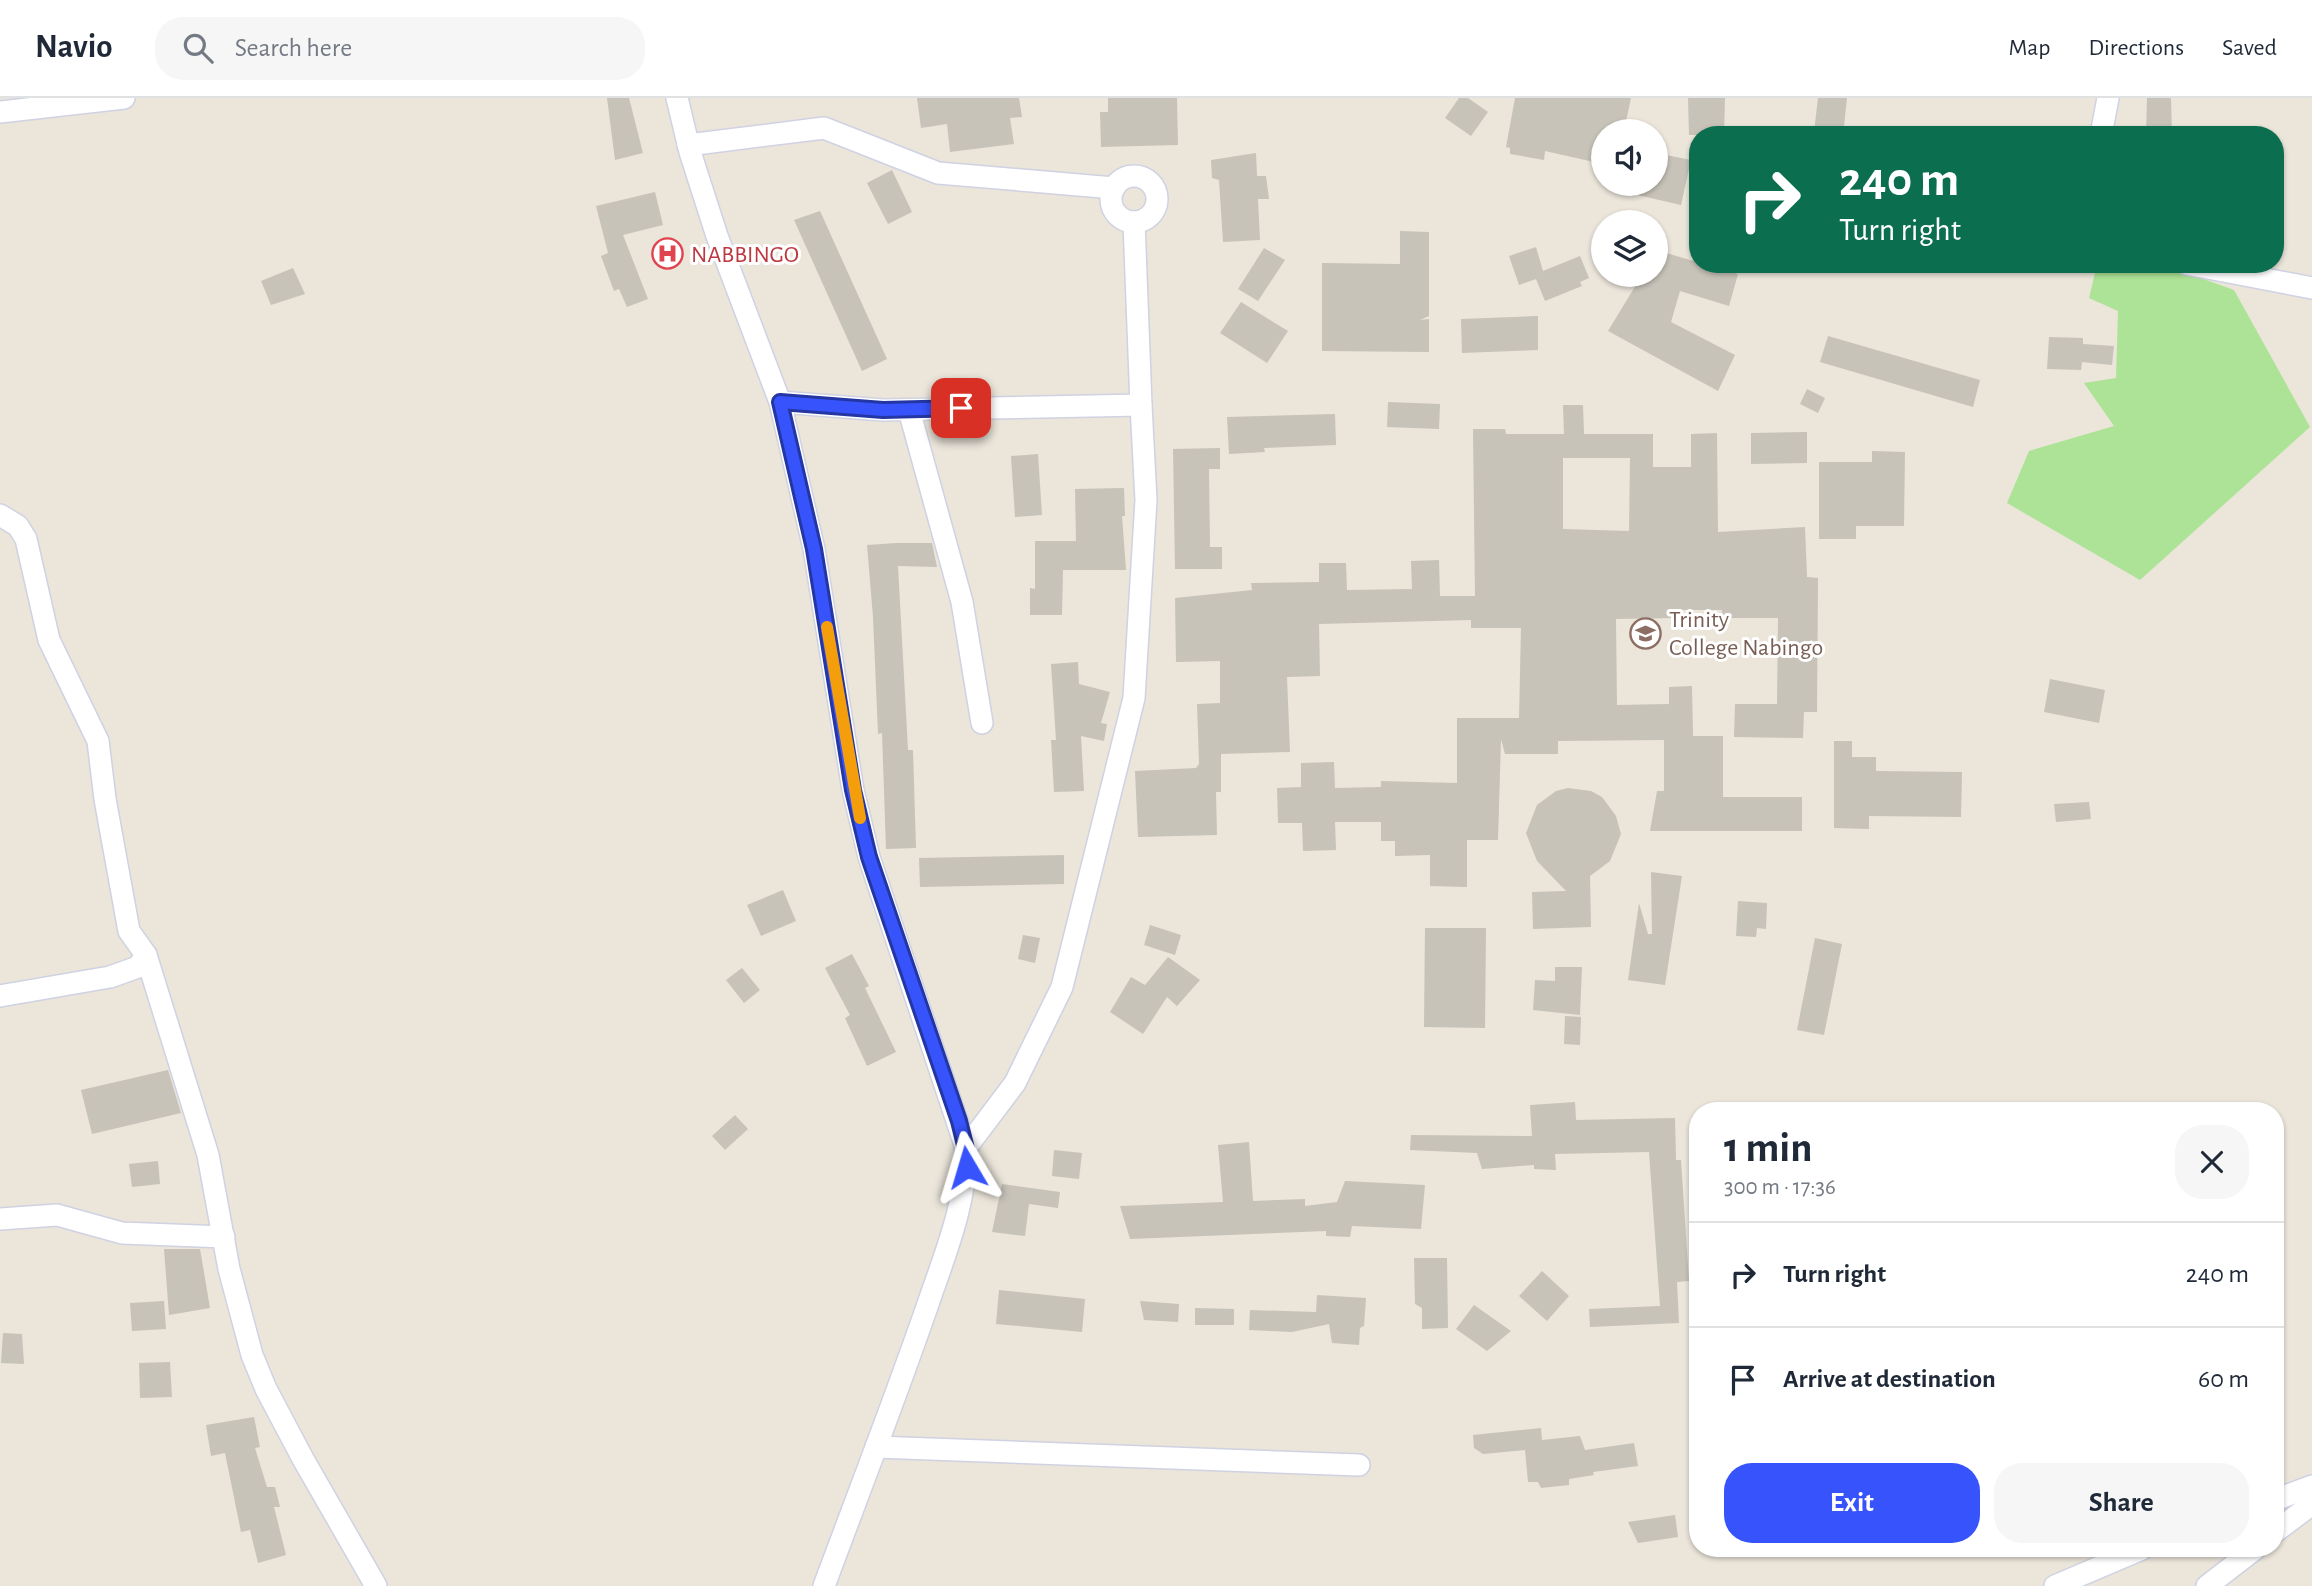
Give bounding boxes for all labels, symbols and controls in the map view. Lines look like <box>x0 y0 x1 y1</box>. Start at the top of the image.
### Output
search box <box>155 17 645 80</box>
icon: search <box>179 29 217 67</box>
text: Navio <box>35 31 113 64</box>
text: Search here <box>235 35 352 61</box>
text: Map <box>2008 36 2050 60</box>
text: Directions <box>2088 36 2184 60</box>
text: Saved <box>2222 36 2277 60</box>
map controls <box>1591 119 1668 287</box>
button: sound <box>1591 119 1668 196</box>
icon: right <box>1724 154 1815 245</box>
text: 240 m <box>1839 156 1959 205</box>
button: layers <box>1591 210 1668 287</box>
text: Turn right <box>1839 214 1961 246</box>
hospital icon: NABBINGO <box>651 237 685 271</box>
place label: NABBINGO <box>691 243 799 267</box>
pin <box>931 378 991 438</box>
icon: arrive <box>942 389 980 427</box>
place label: Trinity College Nabingo <box>1669 608 1823 660</box>
school or university icon: Trinity College Nabingo <box>1629 616 1663 650</box>
button: close <box>2175 1125 2249 1199</box>
text: 1 min <box>1724 1127 1813 1169</box>
position arrow <box>930 1130 1004 1204</box>
text: 300 m · 17:36 <box>1724 1176 1836 1199</box>
icon: right <box>1724 1256 1762 1294</box>
text: Turn right <box>1783 1261 1886 1287</box>
text: 240 m <box>2186 1261 2249 1287</box>
icon: arrive <box>1724 1361 1762 1399</box>
text: Arrive at destination <box>1783 1366 1996 1392</box>
text: 60 m <box>2198 1366 2249 1392</box>
button: Exit <box>1724 1463 1980 1543</box>
button: Share <box>1994 1463 2249 1543</box>

